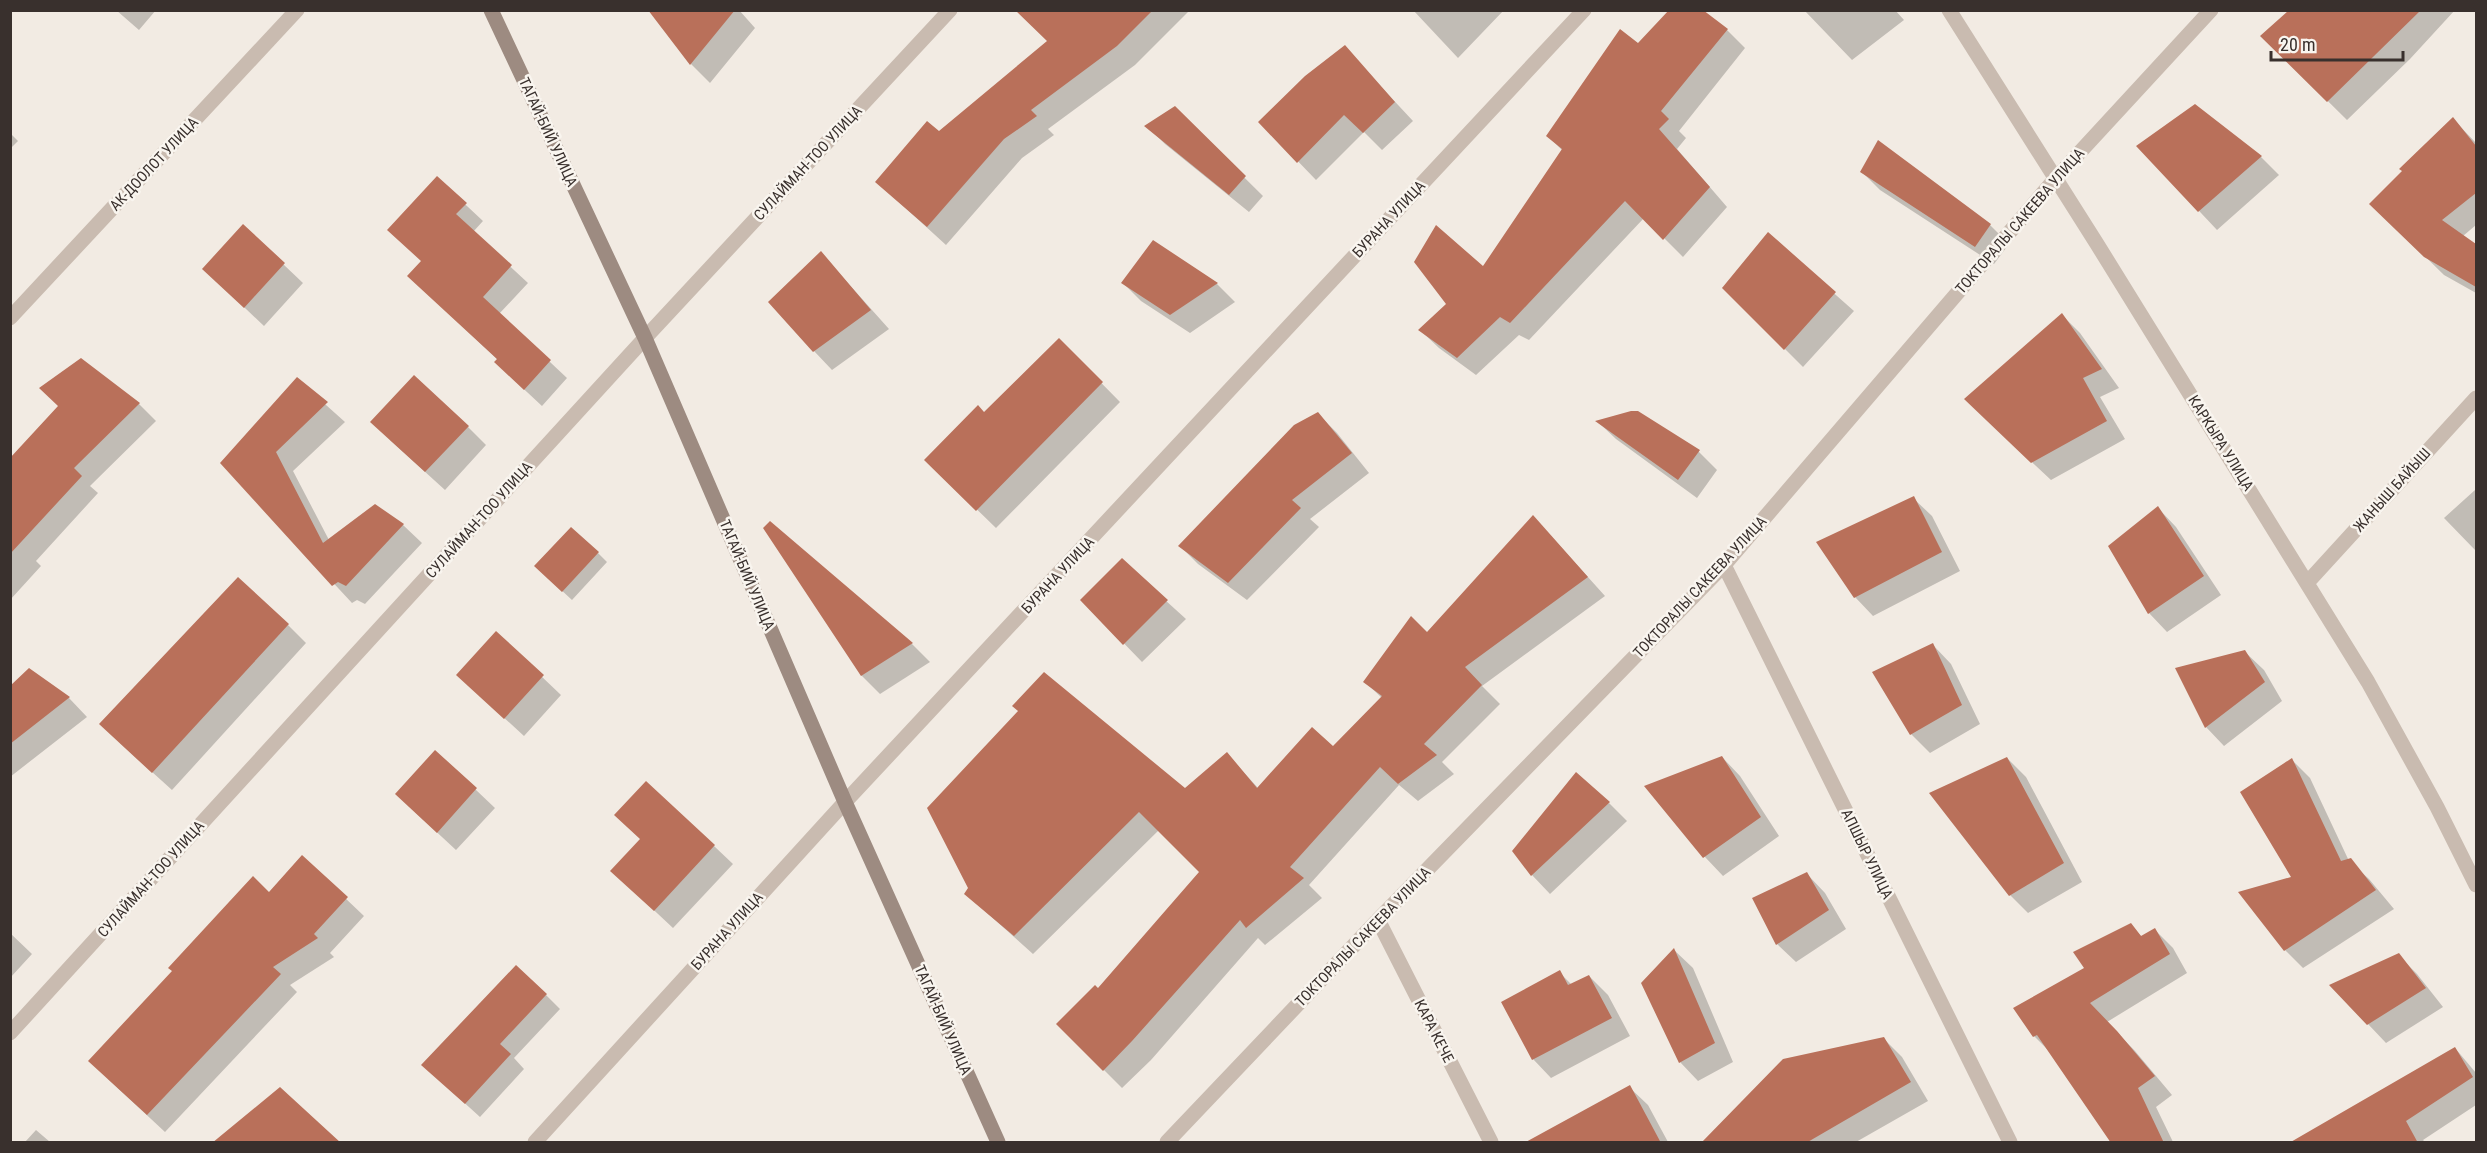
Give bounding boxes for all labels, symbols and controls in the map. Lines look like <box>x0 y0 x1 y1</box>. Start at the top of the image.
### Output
scale bar <box>2271 24 2403 62</box>
text: 20 m <box>2280 34 2315 55</box>
street label: ТАГАЙ-БИЙ УЛИЦА <box>515 75 581 190</box>
street label: СУЛАЙМАН-ТОО УЛИЦА <box>750 102 866 224</box>
street label: АК-ДООЛОТ УЛИЦА <box>106 113 202 215</box>
street label: ТОКТОРАЛЫ САКЕЕВА УЛИЦА <box>1952 144 2088 298</box>
street label: БУРАНА УЛИЦА <box>1349 177 1429 261</box>
street label: КАРКЫРА УЛИЦА <box>2184 392 2258 494</box>
street label: ЖАНЫШ БАЙЫШ <box>2350 444 2434 536</box>
street label: СУЛАЙМАН-ТОО УЛИЦА <box>422 458 536 582</box>
street label: ТОКТОРАЛЫ САКЕЕВА УЛИЦА <box>1630 512 1771 662</box>
street label: ТАГАЙ-БИЙ УЛИЦА <box>716 517 779 633</box>
street label: БУРАНА УЛИЦА <box>1018 533 1098 617</box>
street label: АПШЫР УЛИЦА <box>1837 806 1897 902</box>
street label: СУЛАЙМАН-ТОО УЛИЦА <box>94 817 208 941</box>
street label: ТОКТОРАЛЫ САКЕЕВА УЛИЦА <box>1291 863 1435 1011</box>
street label: БУРАНА УЛИЦА <box>687 888 767 974</box>
street label: ТАГАЙ-БИЙ УЛИЦА <box>911 962 975 1078</box>
street label: КАРА КЕЧЕ <box>1410 996 1458 1066</box>

